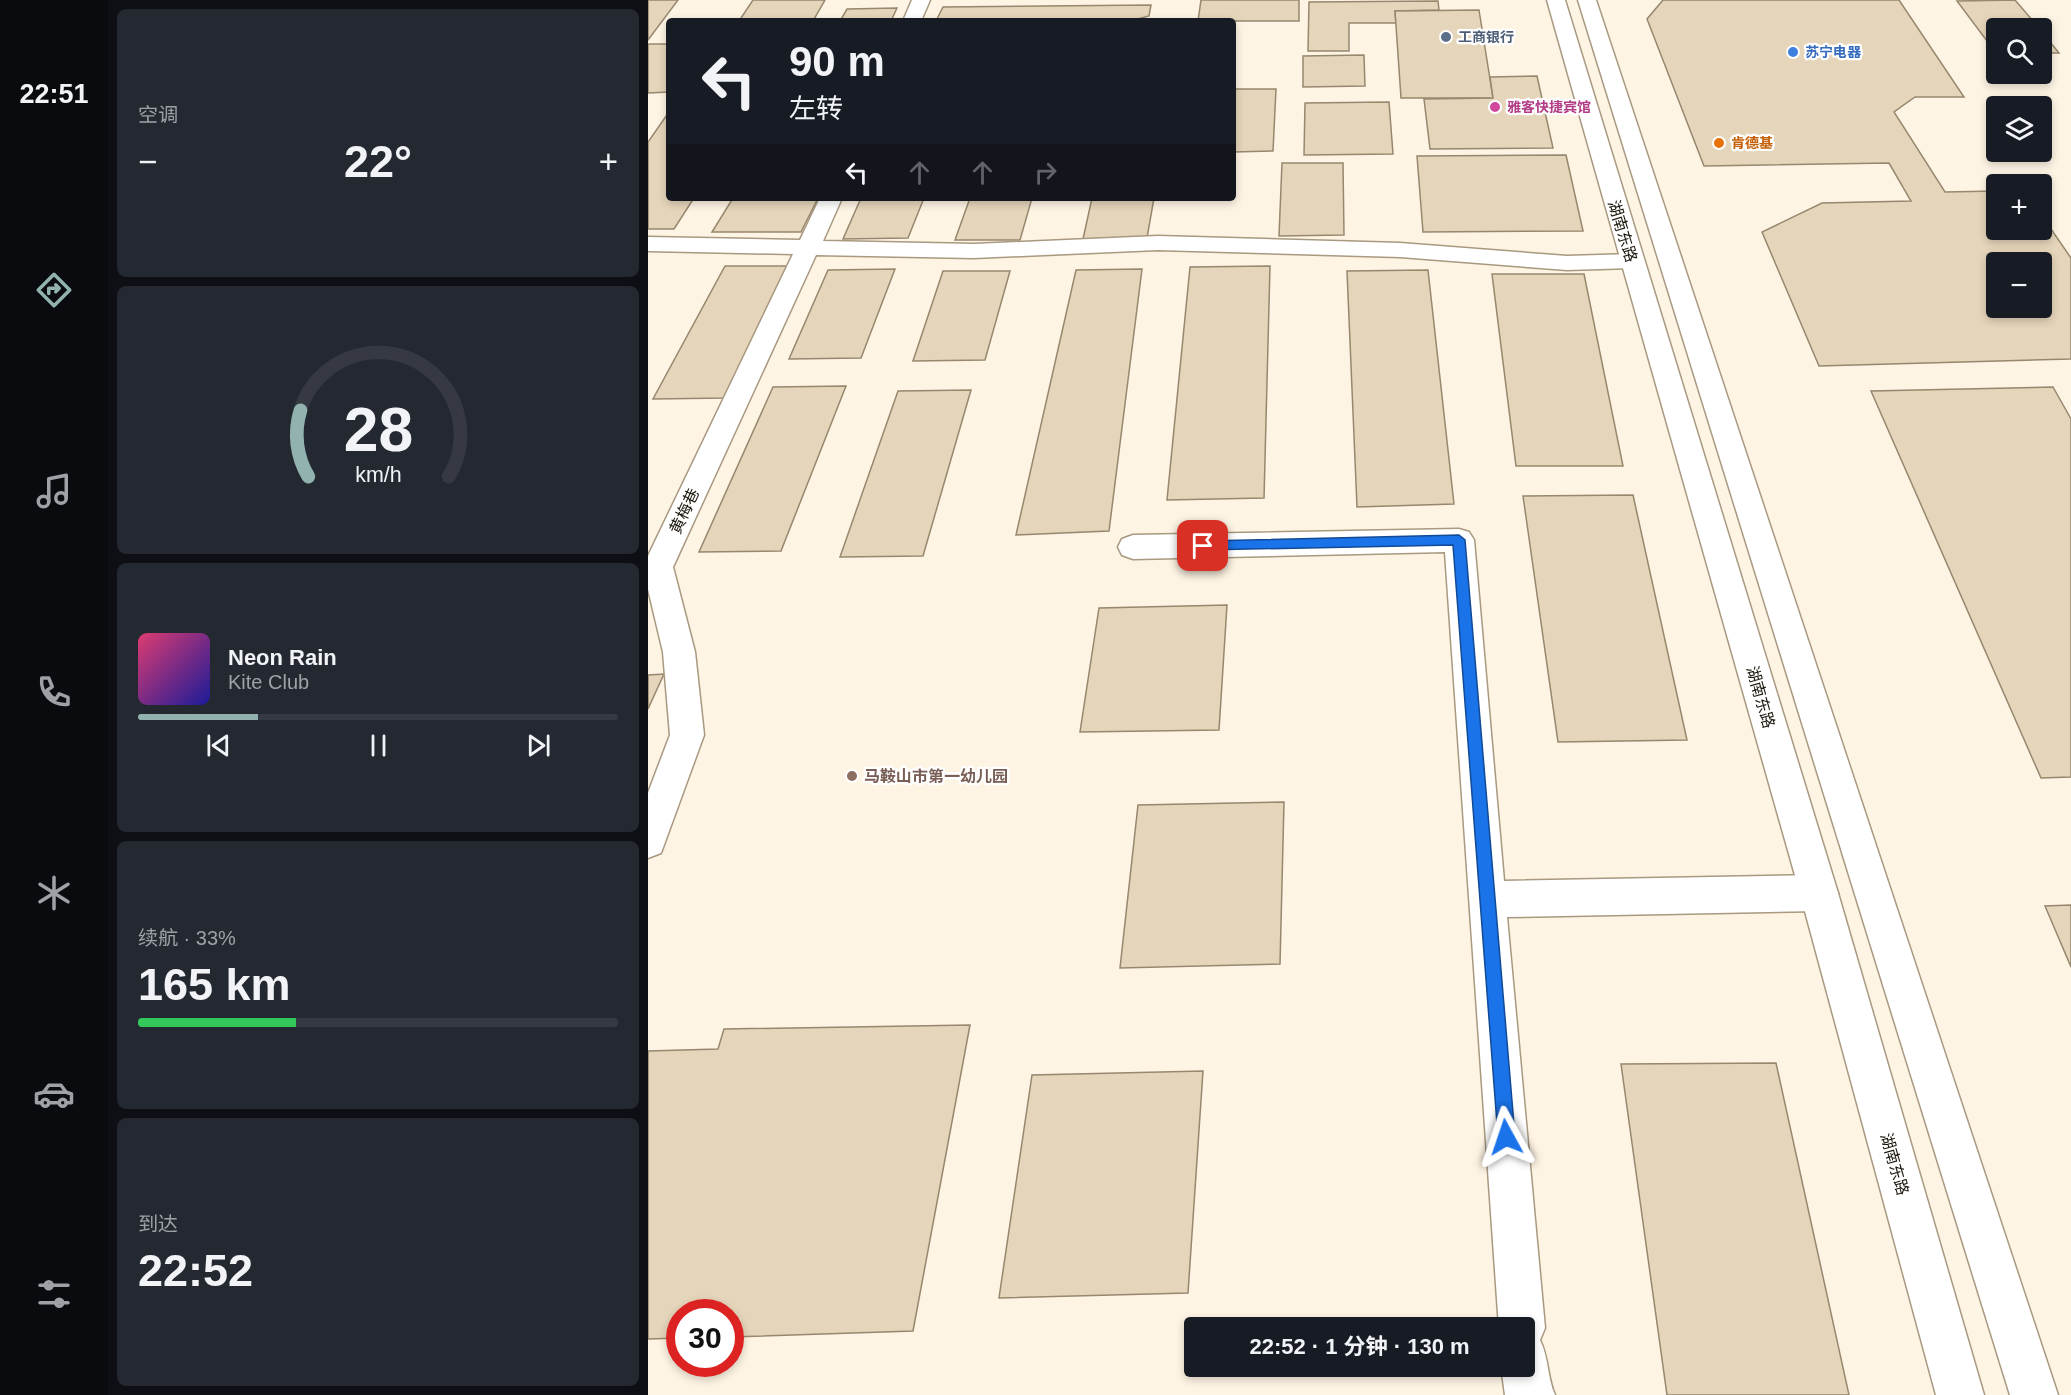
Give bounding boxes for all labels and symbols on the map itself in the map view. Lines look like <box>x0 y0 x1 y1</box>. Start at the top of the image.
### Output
place label: 工商银行 <box>1458 29 1514 45</box>
marker: 工商银行 <box>1439 30 1453 44</box>
place label: 苏宁电器 <box>1805 44 1862 60</box>
marker: 苏宁电器 <box>1786 45 1800 59</box>
place label: 雅客快捷宾馆 <box>1507 99 1591 115</box>
marker: 雅客快捷宾馆 <box>1488 100 1502 114</box>
place label: 肯德基 <box>1731 135 1773 151</box>
marker: 肯德基 <box>1712 136 1726 150</box>
street label: 湖南东路 <box>1605 198 1640 264</box>
street label: 黄梅巷 <box>667 486 702 537</box>
pin <box>1177 520 1228 571</box>
street label: 湖南东路 <box>1744 664 1778 730</box>
place label: 马鞍山市第一幼儿园 <box>864 767 1008 785</box>
marker: 马鞍山市第一幼儿园 <box>845 769 859 783</box>
position arrow <box>1474 1105 1538 1169</box>
street label: 湖南东路 <box>1878 1131 1912 1197</box>
speed limit sign: 30 <box>666 1299 744 1377</box>

